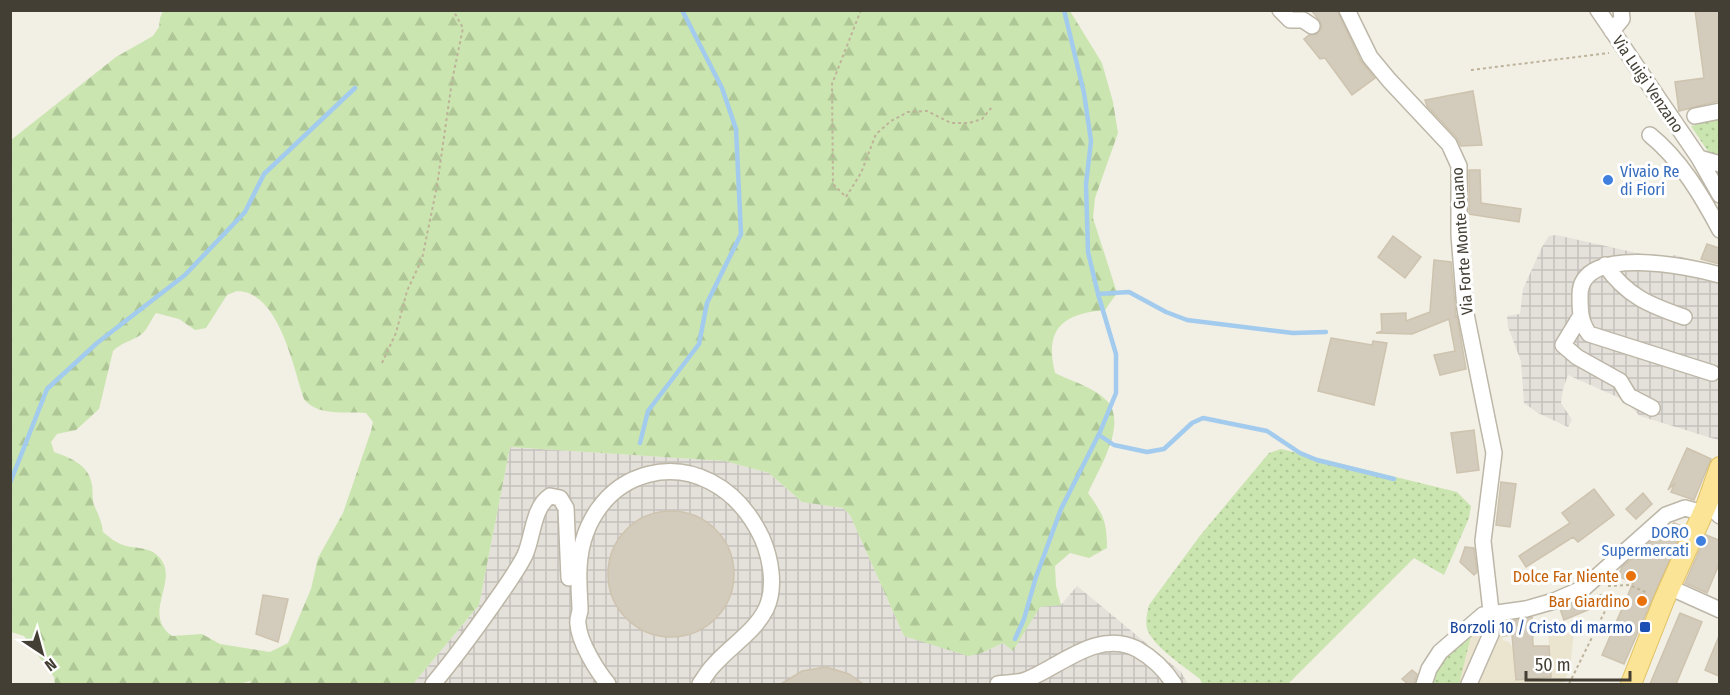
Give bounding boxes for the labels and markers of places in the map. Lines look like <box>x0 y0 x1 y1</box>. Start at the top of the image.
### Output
place label: Vivaio Re di Fiori <box>1620 162 1680 199</box>
marker: Vivaio Re di Fiori <box>1601 173 1615 187</box>
place label: DORO Supermercati <box>1602 523 1689 560</box>
marker: DORO Supermercati <box>1694 534 1708 548</box>
place label: Dolce Far Niente <box>1513 567 1619 586</box>
marker: Dolce Far Niente <box>1624 569 1638 583</box>
place label: Bar Giardino <box>1548 592 1630 611</box>
marker: Bar Giardino <box>1635 594 1649 608</box>
place label: Borzoli 10 / Cristo di marmo <box>1450 618 1633 637</box>
marker: Borzoli 10 / Cristo di marmo <box>1638 620 1652 634</box>

